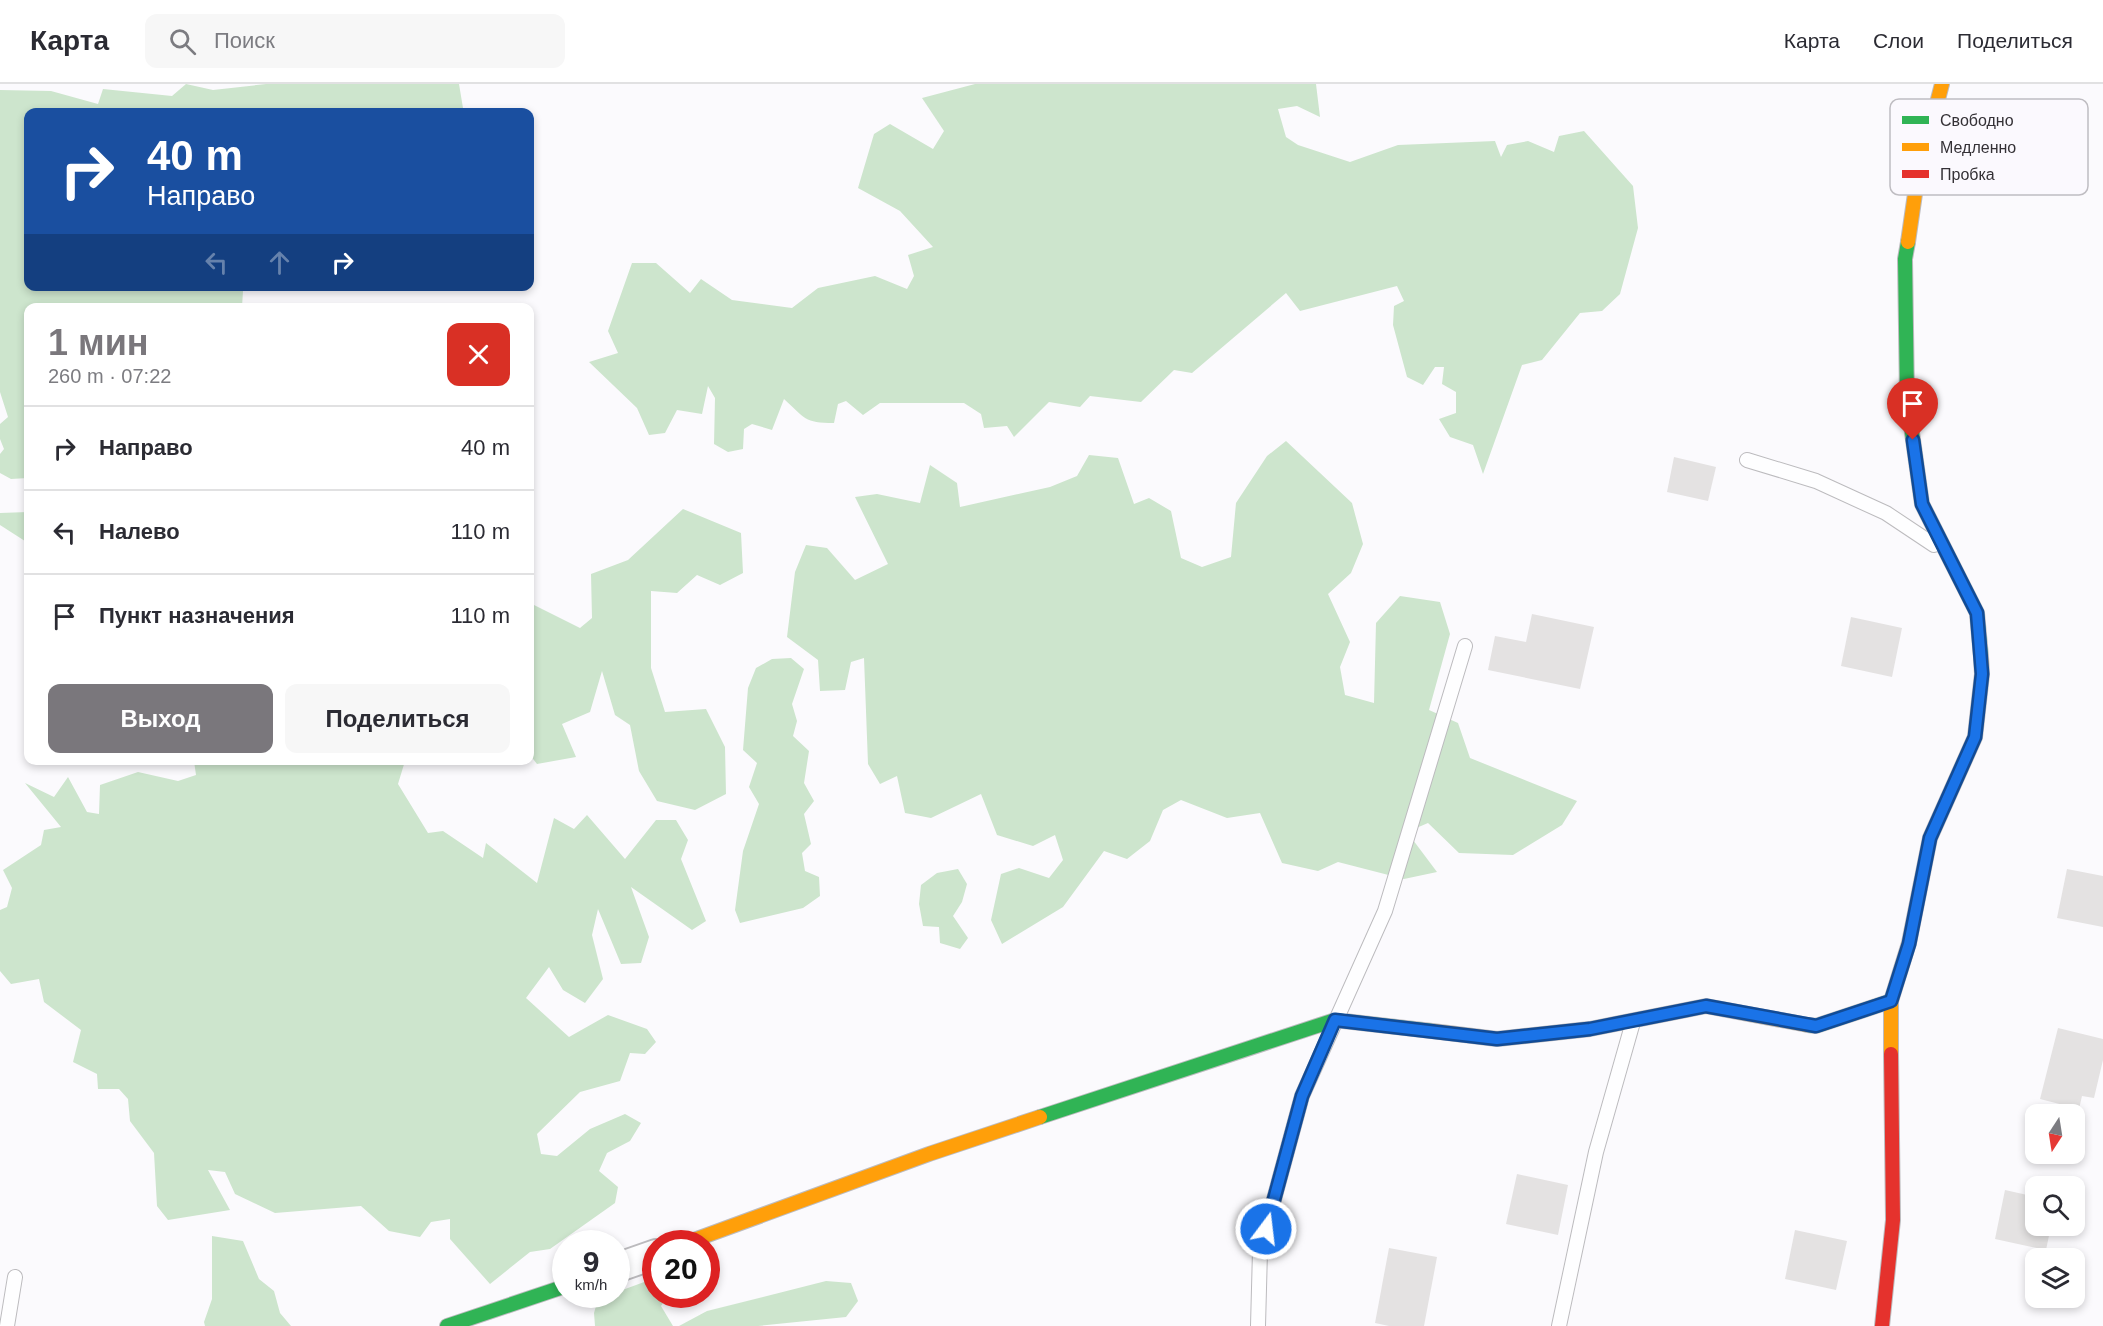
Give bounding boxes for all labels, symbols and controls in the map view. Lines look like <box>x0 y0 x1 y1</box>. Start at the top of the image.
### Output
search box <box>145 14 565 68</box>
text: Карта <box>30 25 109 56</box>
icon: search <box>166 25 199 58</box>
text: Поиск <box>214 28 275 53</box>
text: Карта <box>1784 29 1840 52</box>
text: Слои <box>1873 29 1924 52</box>
text: Поделиться <box>1957 29 2073 52</box>
legend <box>1890 99 2088 195</box>
text: Свободно <box>1940 112 2014 129</box>
icon: right <box>48 132 126 210</box>
text: 40 m <box>147 132 243 179</box>
text: Медленно <box>1940 139 2016 156</box>
text: Пробка <box>1940 166 1995 183</box>
text: Направо <box>147 181 255 211</box>
icon: left <box>200 246 233 279</box>
icon: ahead <box>263 246 296 279</box>
icon: right <box>326 246 359 279</box>
text: 1 мин <box>48 322 149 363</box>
button: close <box>447 323 510 386</box>
text: 260 m · 07:22 <box>48 365 171 387</box>
pin <box>1887 378 1938 440</box>
icon: arrive <box>1896 387 1929 420</box>
icon: right <box>48 432 81 465</box>
text: Направо <box>99 435 193 460</box>
text: 40 m <box>461 435 510 460</box>
icon: left <box>48 516 81 549</box>
text: Налево <box>99 519 180 544</box>
text: 110 m <box>450 519 510 544</box>
icon: arrive <box>48 600 81 633</box>
text: Пункт назначения <box>99 603 295 628</box>
text: 110 m <box>450 603 510 628</box>
button: Выход <box>48 684 273 753</box>
button: Поделиться <box>285 684 510 753</box>
north arrow <box>2025 1104 2085 1164</box>
map controls <box>2025 1104 2085 1308</box>
button: search <box>2025 1176 2085 1236</box>
position arrow <box>1234 1197 1298 1261</box>
speed limit sign: 20 <box>642 1230 720 1308</box>
text: 9 <box>583 1245 599 1278</box>
button: layers <box>2025 1248 2085 1308</box>
text: km/h <box>575 1276 607 1293</box>

